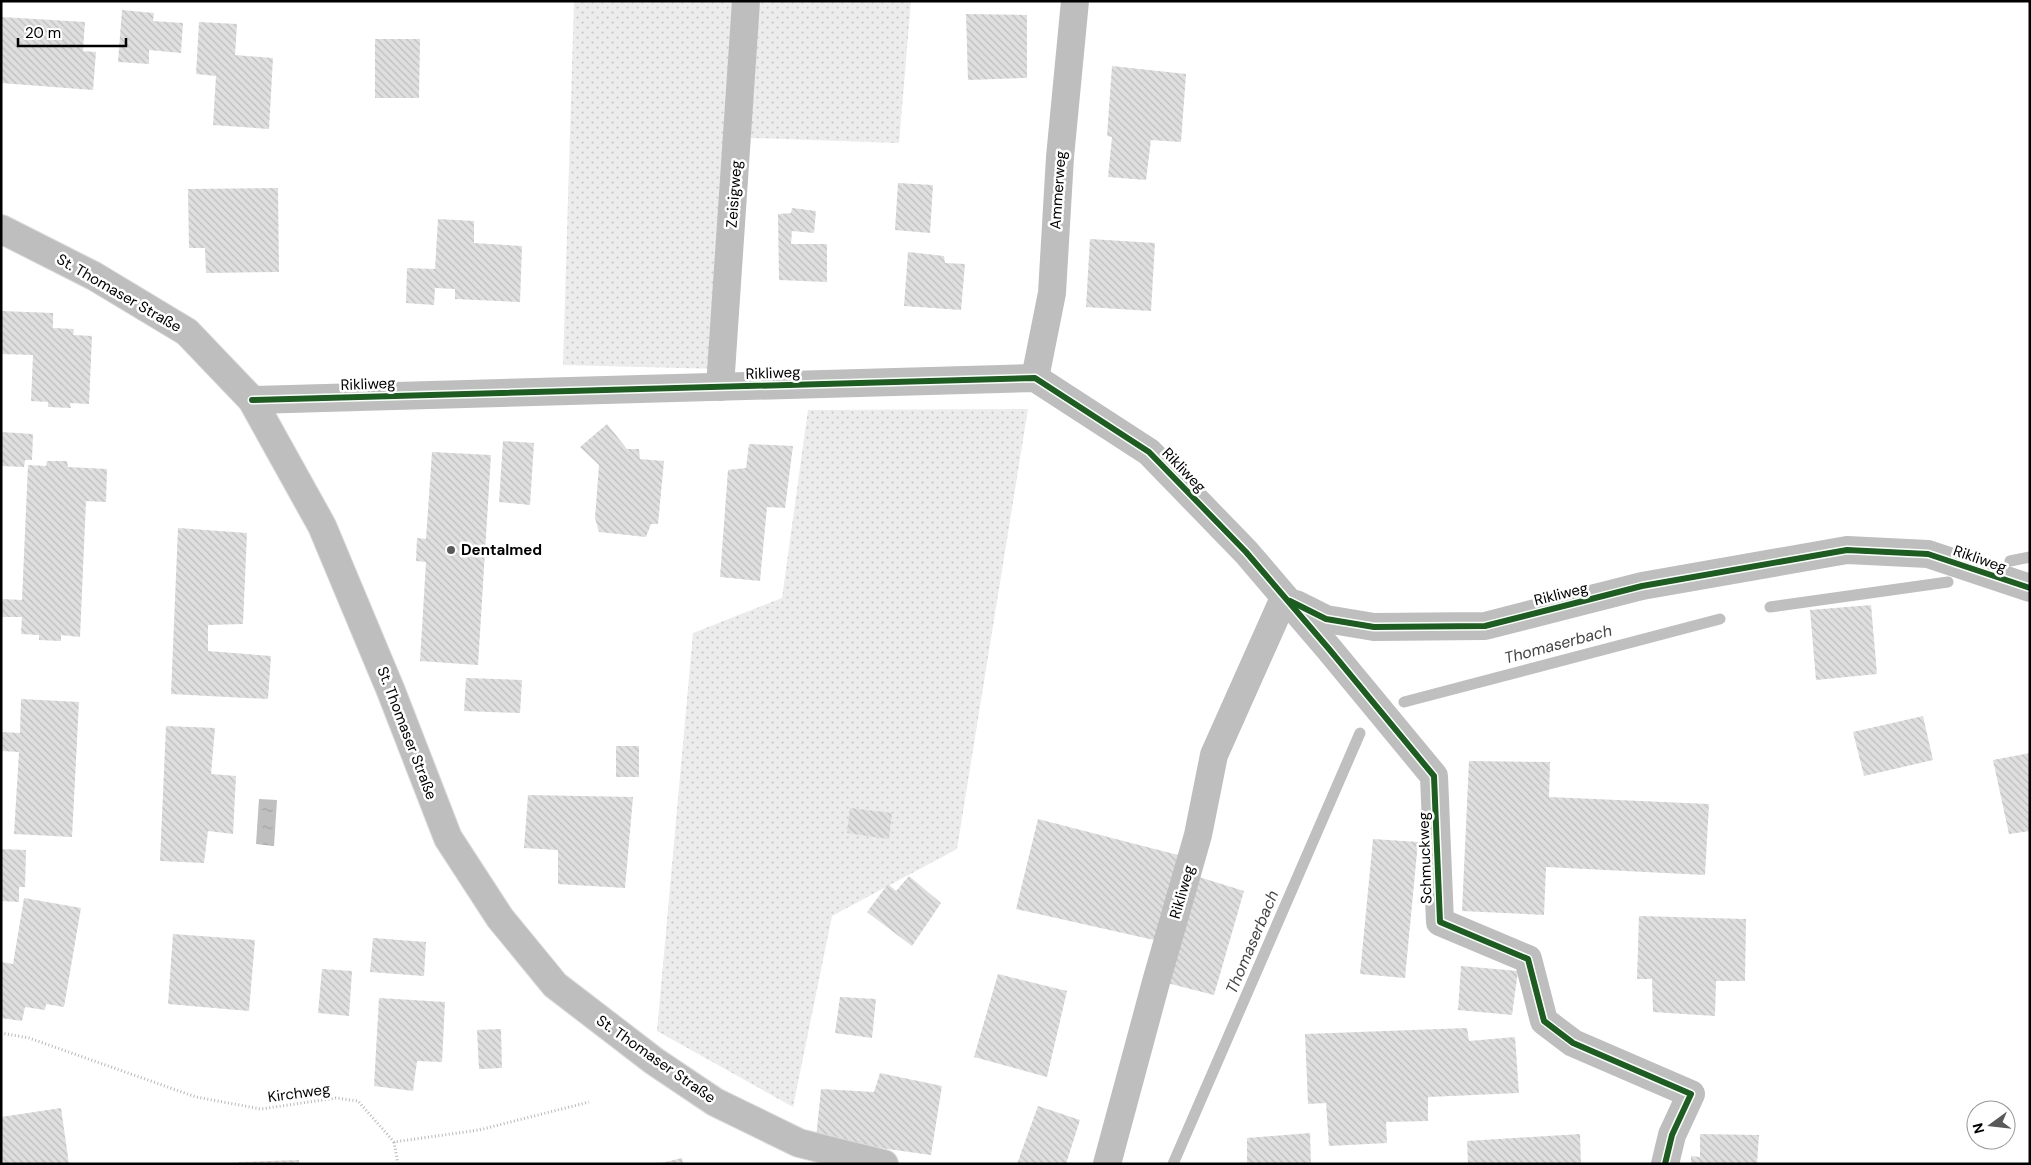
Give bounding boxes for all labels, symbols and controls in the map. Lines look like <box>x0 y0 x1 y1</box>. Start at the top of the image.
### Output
scale bar <box>18 15 125 47</box>
text: 20 m <box>25 23 61 43</box>
street label: Ammerweg <box>1045 150 1071 230</box>
street label: Zeisigweg <box>722 160 746 228</box>
street label: St. Thomaser Straße <box>53 249 185 337</box>
street label: Rikliweg <box>745 362 801 384</box>
street label: Rikliweg <box>340 373 396 395</box>
street label: Rikliweg <box>1158 443 1210 497</box>
place label: Dentalmed <box>461 540 542 560</box>
street label: Rikliweg <box>1951 541 2009 577</box>
marker: Dentalmed <box>445 544 457 556</box>
street label: Rikliweg <box>1532 578 1590 610</box>
water label: Thomaserbach <box>1502 620 1614 668</box>
street label: St. Thomaser Straße <box>372 664 442 802</box>
street label: Schmuckweg <box>1413 812 1437 904</box>
street label: Rikliweg <box>1165 863 1199 921</box>
water label: Thomaserbach <box>1221 887 1283 997</box>
street label: St. Thomaser Straße <box>592 1010 720 1108</box>
street label: Kirchweg <box>266 1079 332 1107</box>
north arrow <box>1966 1100 2016 1150</box>
text: N <box>1968 1121 1988 1136</box>

